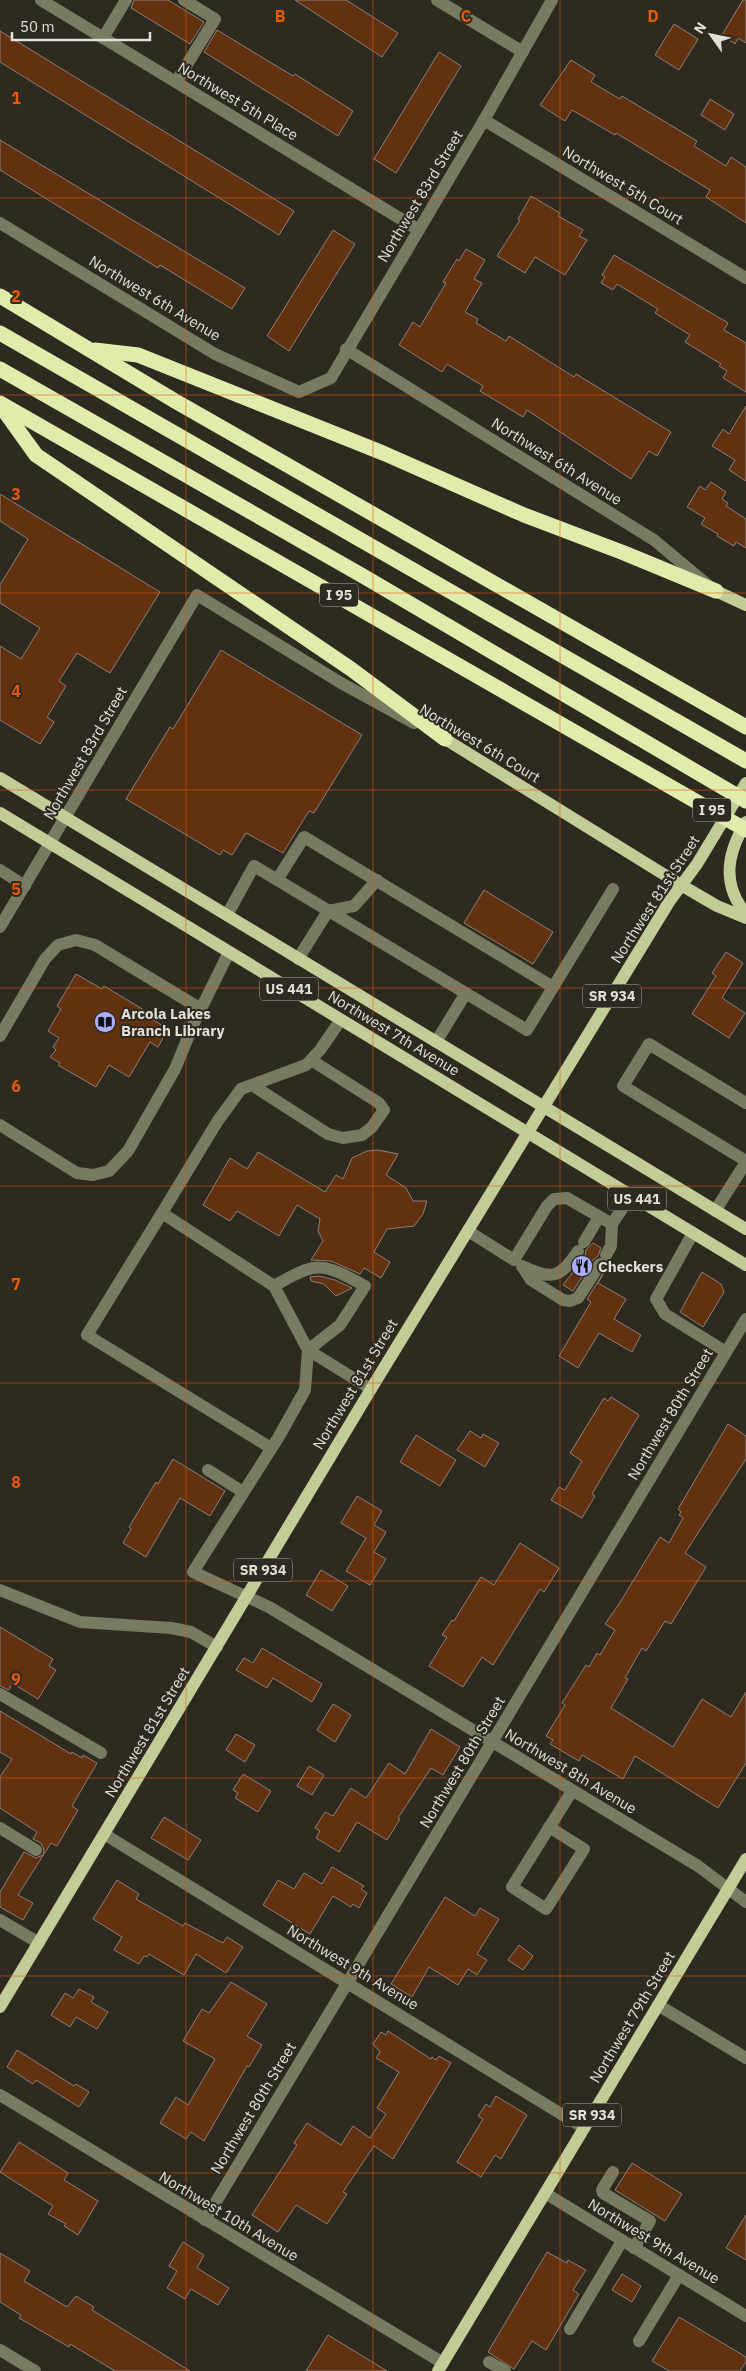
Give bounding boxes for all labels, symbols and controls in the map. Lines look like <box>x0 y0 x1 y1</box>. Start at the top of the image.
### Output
text: B <box>275 6 286 26</box>
text: C <box>461 6 471 26</box>
text: D <box>647 6 659 26</box>
scale bar <box>12 10 150 42</box>
north arrow <box>686 10 736 60</box>
text: 50 m <box>20 17 55 36</box>
text: N <box>690 19 710 37</box>
street label: Northwest 5th Place <box>174 58 302 144</box>
text: 1 <box>11 88 21 108</box>
street label: Northwest 83rd Street <box>373 126 467 266</box>
street label: Northwest 5th Court <box>559 141 687 229</box>
street label: Northwest 6th Avenue <box>86 251 224 345</box>
text: 2 <box>11 286 21 306</box>
street label: Northwest 6th Avenue <box>488 413 626 509</box>
text: 3 <box>11 484 21 504</box>
road number: I 95 <box>320 584 358 606</box>
text: 4 <box>11 681 21 701</box>
street label: Northwest 83rd Street <box>39 683 131 823</box>
street label: Northwest 6th Court <box>416 699 544 787</box>
road number: I 95 <box>693 798 731 822</box>
street label: Northwest 81st Street <box>606 831 704 967</box>
text: 5 <box>11 879 21 899</box>
road number: US 441 <box>260 978 318 1001</box>
road number: SR 934 <box>583 984 641 1008</box>
street label: Northwest 7th Avenue <box>325 986 463 1080</box>
place label: Arcola Lakes Branch Library <box>121 1004 225 1040</box>
library icon: Arcola Lakes Branch Library <box>93 1010 117 1034</box>
text: 6 <box>11 1076 21 1096</box>
road number: US 441 <box>608 1188 666 1210</box>
restaurant icon: Checkers <box>570 1254 594 1278</box>
place label: Checkers <box>598 1257 664 1276</box>
text: 7 <box>11 1274 21 1294</box>
street label: Northwest 81st Street <box>308 1315 402 1453</box>
street label: Northwest 80th Street <box>623 1345 717 1483</box>
text: 8 <box>11 1472 21 1492</box>
road number: SR 934 <box>234 1558 292 1582</box>
street label: Northwest 81st Street <box>100 1663 194 1801</box>
text: 9 <box>11 1669 21 1689</box>
street label: Northwest 80th Street <box>415 1693 509 1831</box>
street label: Northwest 8th Avenue <box>502 1724 640 1818</box>
street label: Northwest 9th Avenue <box>284 1920 422 2014</box>
street label: Northwest 79th Street <box>585 1948 679 2086</box>
street label: Northwest 80th Street <box>206 2039 300 2177</box>
road number: SR 934 <box>563 2104 621 2126</box>
street label: Northwest 10th Avenue <box>156 2167 302 2265</box>
street label: Northwest 9th Avenue <box>585 2194 723 2288</box>

